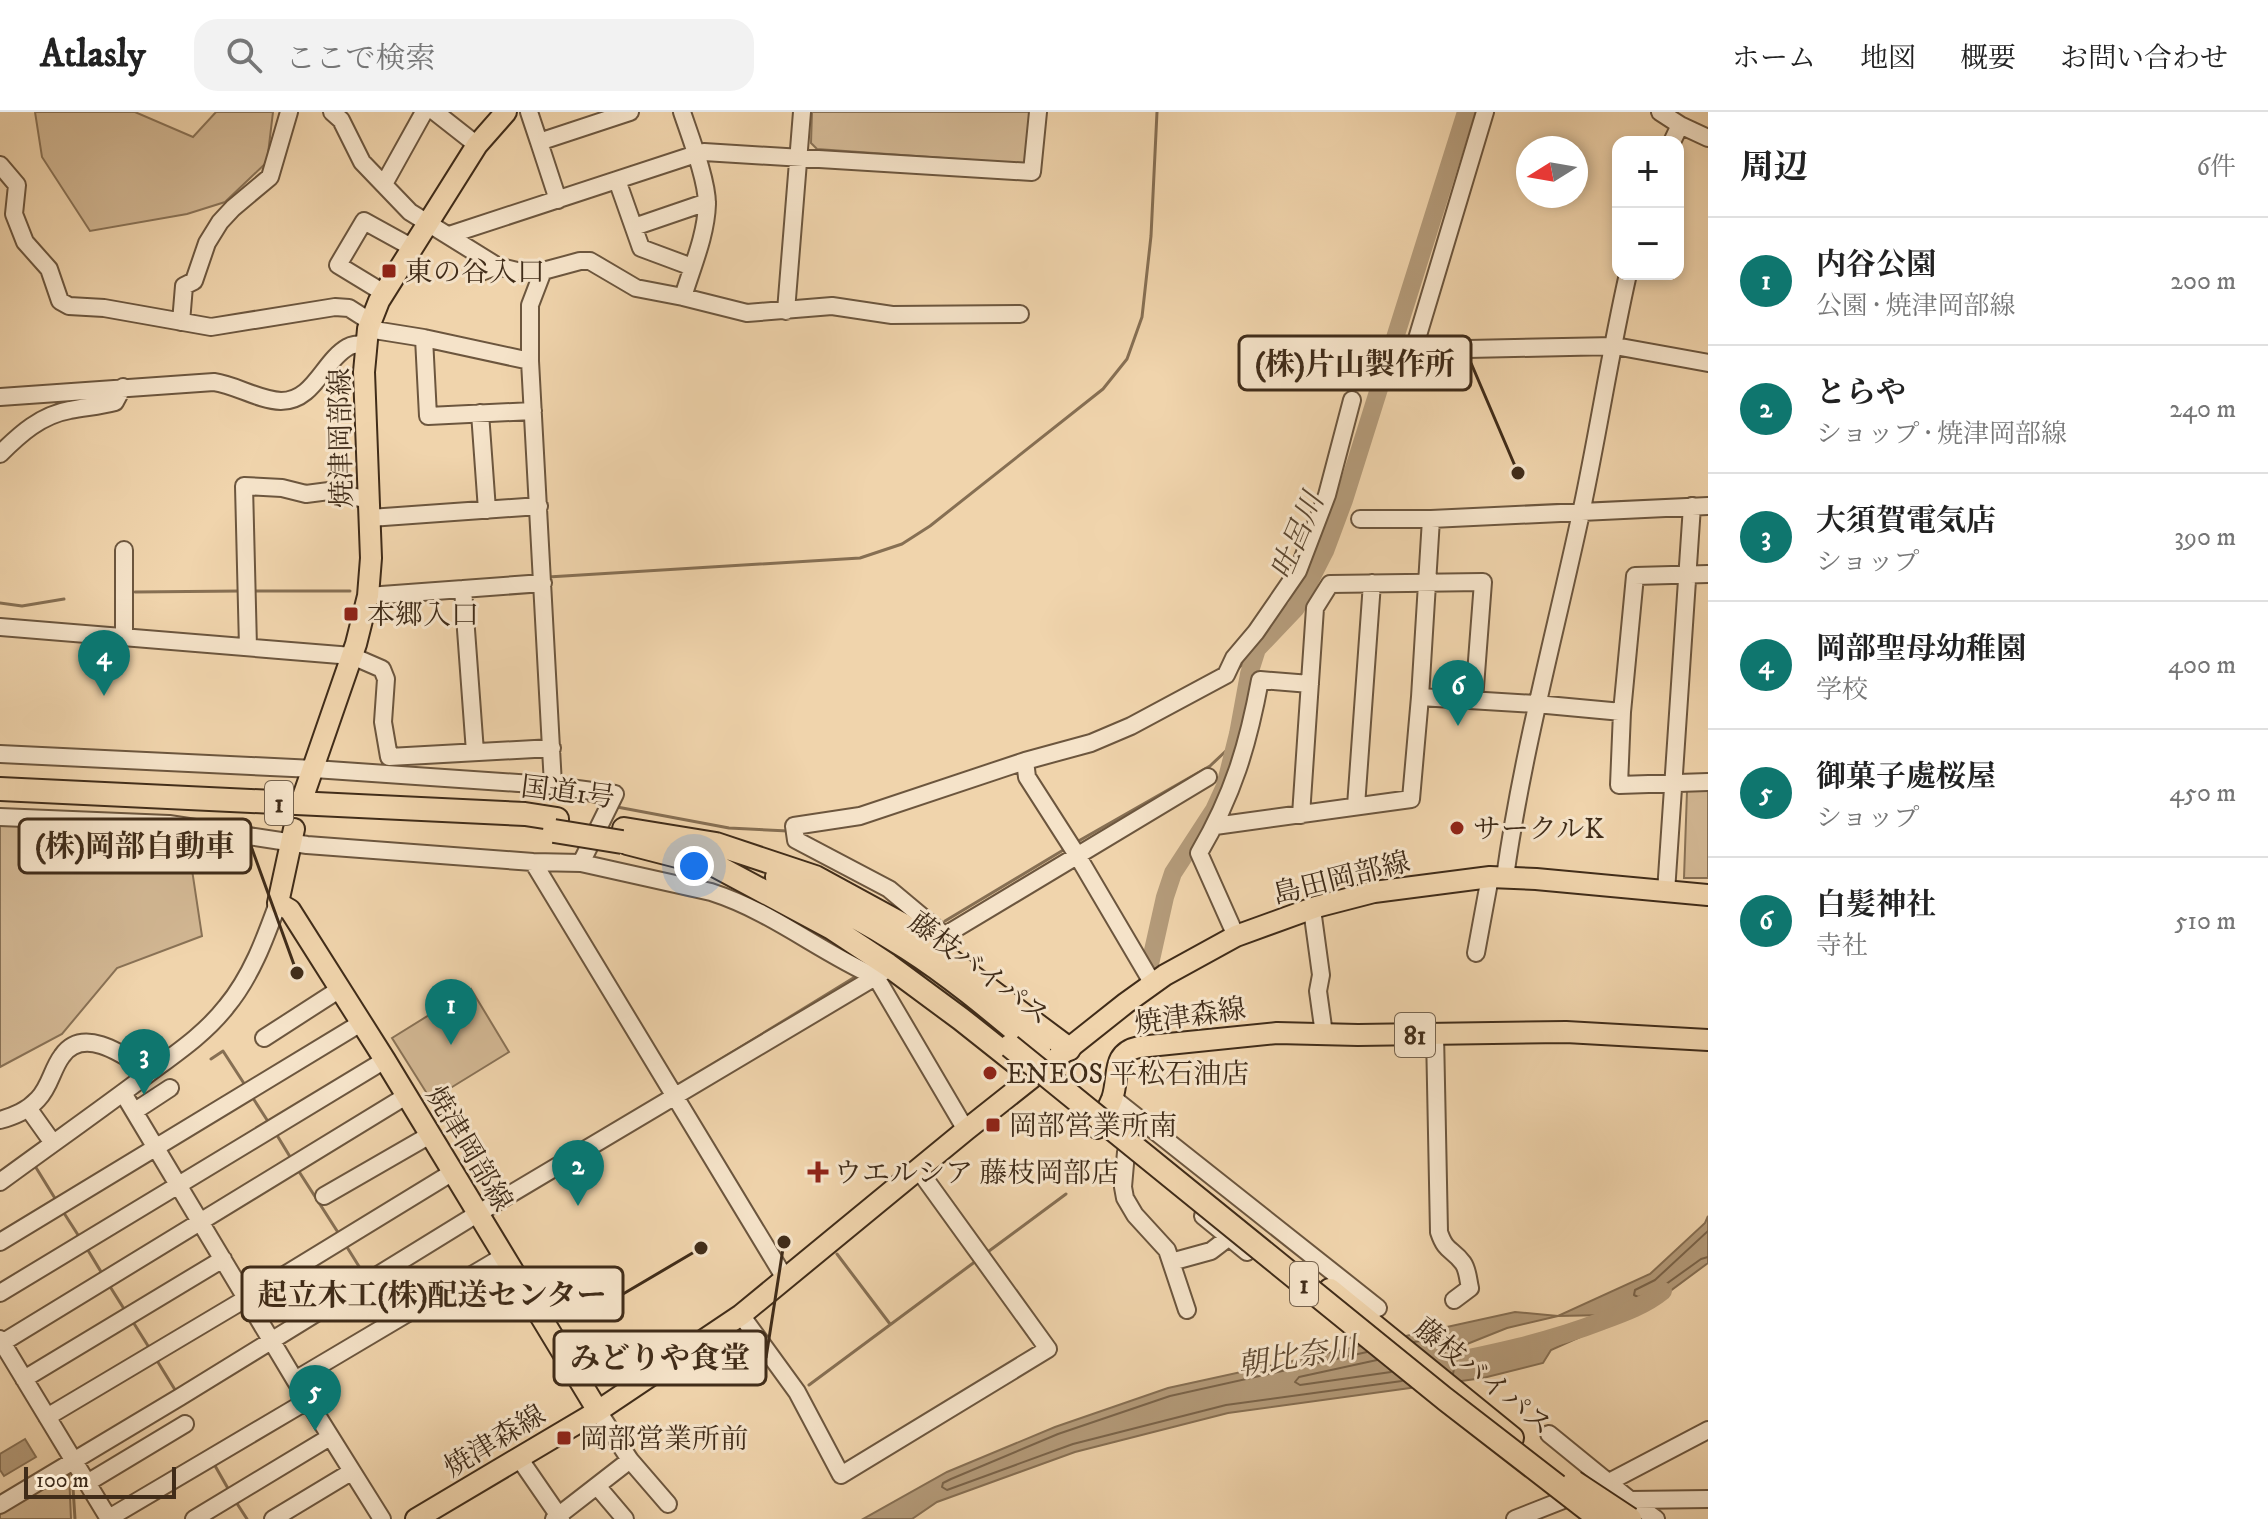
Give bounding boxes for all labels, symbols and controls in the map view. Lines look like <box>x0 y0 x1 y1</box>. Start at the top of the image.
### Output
search box <box>194 19 754 91</box>
text: Atlasly <box>40 31 146 79</box>
icon: search <box>222 33 266 77</box>
text: ここで検索 <box>286 41 436 78</box>
text: ホーム <box>1732 41 1816 76</box>
text: 地図 <box>1860 41 1916 76</box>
text: 概要 <box>1960 41 2016 76</box>
text: お問い合わせ <box>2060 41 2228 76</box>
north arrow <box>1516 136 1588 208</box>
map controls <box>1612 136 1684 280</box>
button: + <box>1612 136 1684 208</box>
text: 周辺 <box>1740 147 1808 189</box>
text: 6件 <box>2196 151 2236 184</box>
button: − <box>1612 208 1684 280</box>
text: 内谷公園 <box>1816 247 1936 284</box>
place label: 東の谷入口 <box>405 255 545 290</box>
marker: 東の谷入口 <box>380 262 398 280</box>
text: 1 <box>1761 265 1771 298</box>
text: 200 m <box>2170 265 2236 298</box>
text: 公園 · 焼津岡部線 <box>1816 290 2015 323</box>
callout: (株)片山製作所 <box>1239 336 1471 390</box>
text: (株)片山製作所 <box>1255 347 1455 384</box>
street label: 焼津岡部線 <box>323 368 360 508</box>
text: とらや <box>1816 375 1906 412</box>
text: 2 <box>1760 393 1772 426</box>
text: 240 m <box>2169 393 2236 426</box>
text: ショップ · 焼津岡部線 <box>1816 418 2067 451</box>
water label: 吐呂川 <box>1264 485 1334 585</box>
text: 大須賀電気店 <box>1816 503 1996 540</box>
text: 3 <box>1761 521 1771 554</box>
text: 390 m <box>2174 521 2236 554</box>
text: ショップ <box>1816 546 1919 579</box>
place label: 本郷入口 <box>367 598 479 633</box>
marker: 本郷入口 <box>342 605 360 623</box>
pin: 4 <box>78 630 130 696</box>
text: 岡部聖母幼稚園 <box>1816 631 2026 668</box>
text: 4 <box>1759 649 1773 682</box>
text: 400 m <box>2168 649 2236 682</box>
pin: 6 <box>1432 660 1484 726</box>
text: 学校 <box>1816 674 1868 707</box>
text: 御菓子處桜屋 <box>1816 759 1996 796</box>
street label: 国道1号 <box>519 769 617 816</box>
text: 5 <box>1760 777 1772 810</box>
text: 450 m <box>2169 777 2236 810</box>
road number: 1 <box>265 781 293 825</box>
text: ショップ <box>1816 802 1919 835</box>
place label: サークルK <box>1473 812 1604 847</box>
callout: (株)岡部自動車 <box>19 819 251 873</box>
marker: サークルK <box>1448 819 1466 837</box>
text: (株)岡部自動車 <box>35 829 235 866</box>
street label: 島田岡部線 <box>1269 845 1414 912</box>
your location <box>674 846 714 886</box>
text: 白髪神社 <box>1816 887 1936 924</box>
street label: 藤枝バイパス <box>902 905 1056 1034</box>
text: 6 <box>1759 905 1773 938</box>
text: 510 m <box>2175 905 2236 938</box>
text: 寺社 <box>1816 930 1868 963</box>
pin: 1 <box>425 979 477 1045</box>
street label: 焼津森線 <box>1132 991 1248 1042</box>
road number: 81 <box>1395 1013 1435 1057</box>
pin: 3 <box>118 1029 170 1095</box>
place label: ENEOS 平松石油店 <box>1006 1057 1249 1092</box>
marker: ENEOS 平松石油店 <box>981 1064 999 1082</box>
street label: 焼津岡部線 <box>418 1080 520 1218</box>
place label: 岡部営業所南 <box>1009 1109 1177 1144</box>
marker: 岡部営業所南 <box>984 1116 1002 1134</box>
pin: 2 <box>552 1140 604 1206</box>
place label: ウエルシア 藤枝岡部店 <box>834 1156 1119 1191</box>
marker: ウエルシア 藤枝岡部店 <box>809 1163 827 1181</box>
road number: 1 <box>1290 1262 1318 1306</box>
callout: 起立木工(株)配送センター <box>242 1267 623 1321</box>
text: 起立木工(株)配送センター <box>258 1278 606 1315</box>
street label: 藤枝バイパス <box>1407 1311 1559 1443</box>
water label: 朝比奈川 <box>1235 1329 1362 1385</box>
callout: みどりや食堂 <box>554 1331 766 1385</box>
text: みどりや食堂 <box>570 1341 750 1378</box>
pin: 5 <box>289 1365 341 1431</box>
street label: 焼津森線 <box>438 1397 552 1485</box>
place label: 岡部営業所前 <box>580 1422 748 1457</box>
marker: 岡部営業所前 <box>555 1429 573 1447</box>
scale bar <box>24 1463 176 1499</box>
text: 100 m <box>36 1467 89 1494</box>

